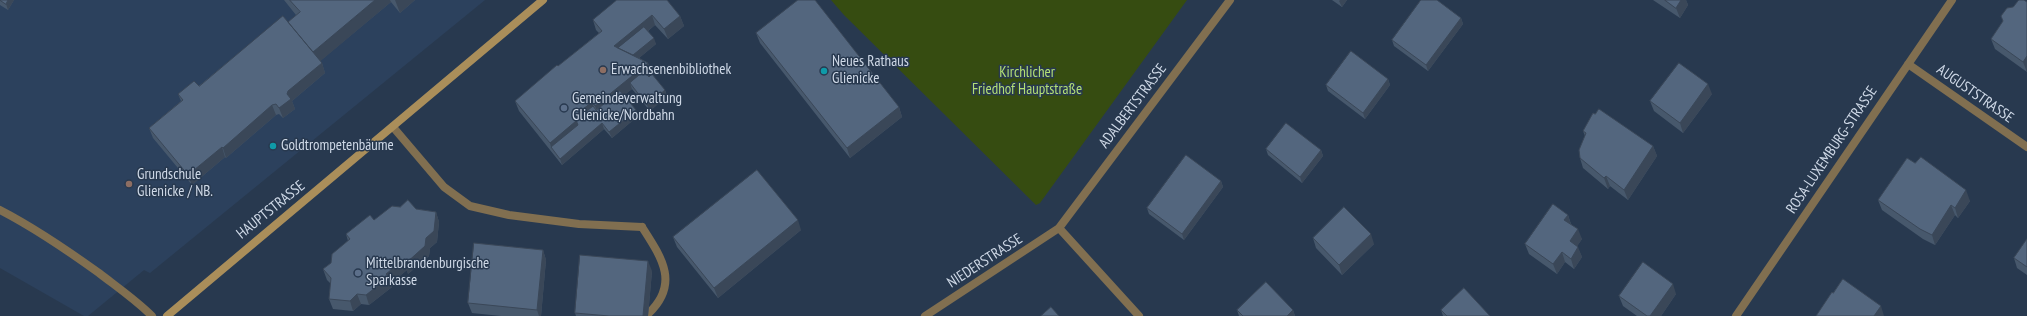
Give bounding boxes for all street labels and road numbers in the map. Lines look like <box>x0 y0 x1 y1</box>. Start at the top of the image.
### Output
street label: ADALBERTSTRASSE <box>1095 60 1171 152</box>
street label: AUGUSTSTRASSE <box>1933 61 2017 127</box>
street label: ROSA-LUXEMBURG-STRASSE <box>1783 83 1881 217</box>
street label: HAUPTSTRASSE <box>233 177 309 243</box>
street label: NIEDERSTRASSE <box>944 230 1026 292</box>

